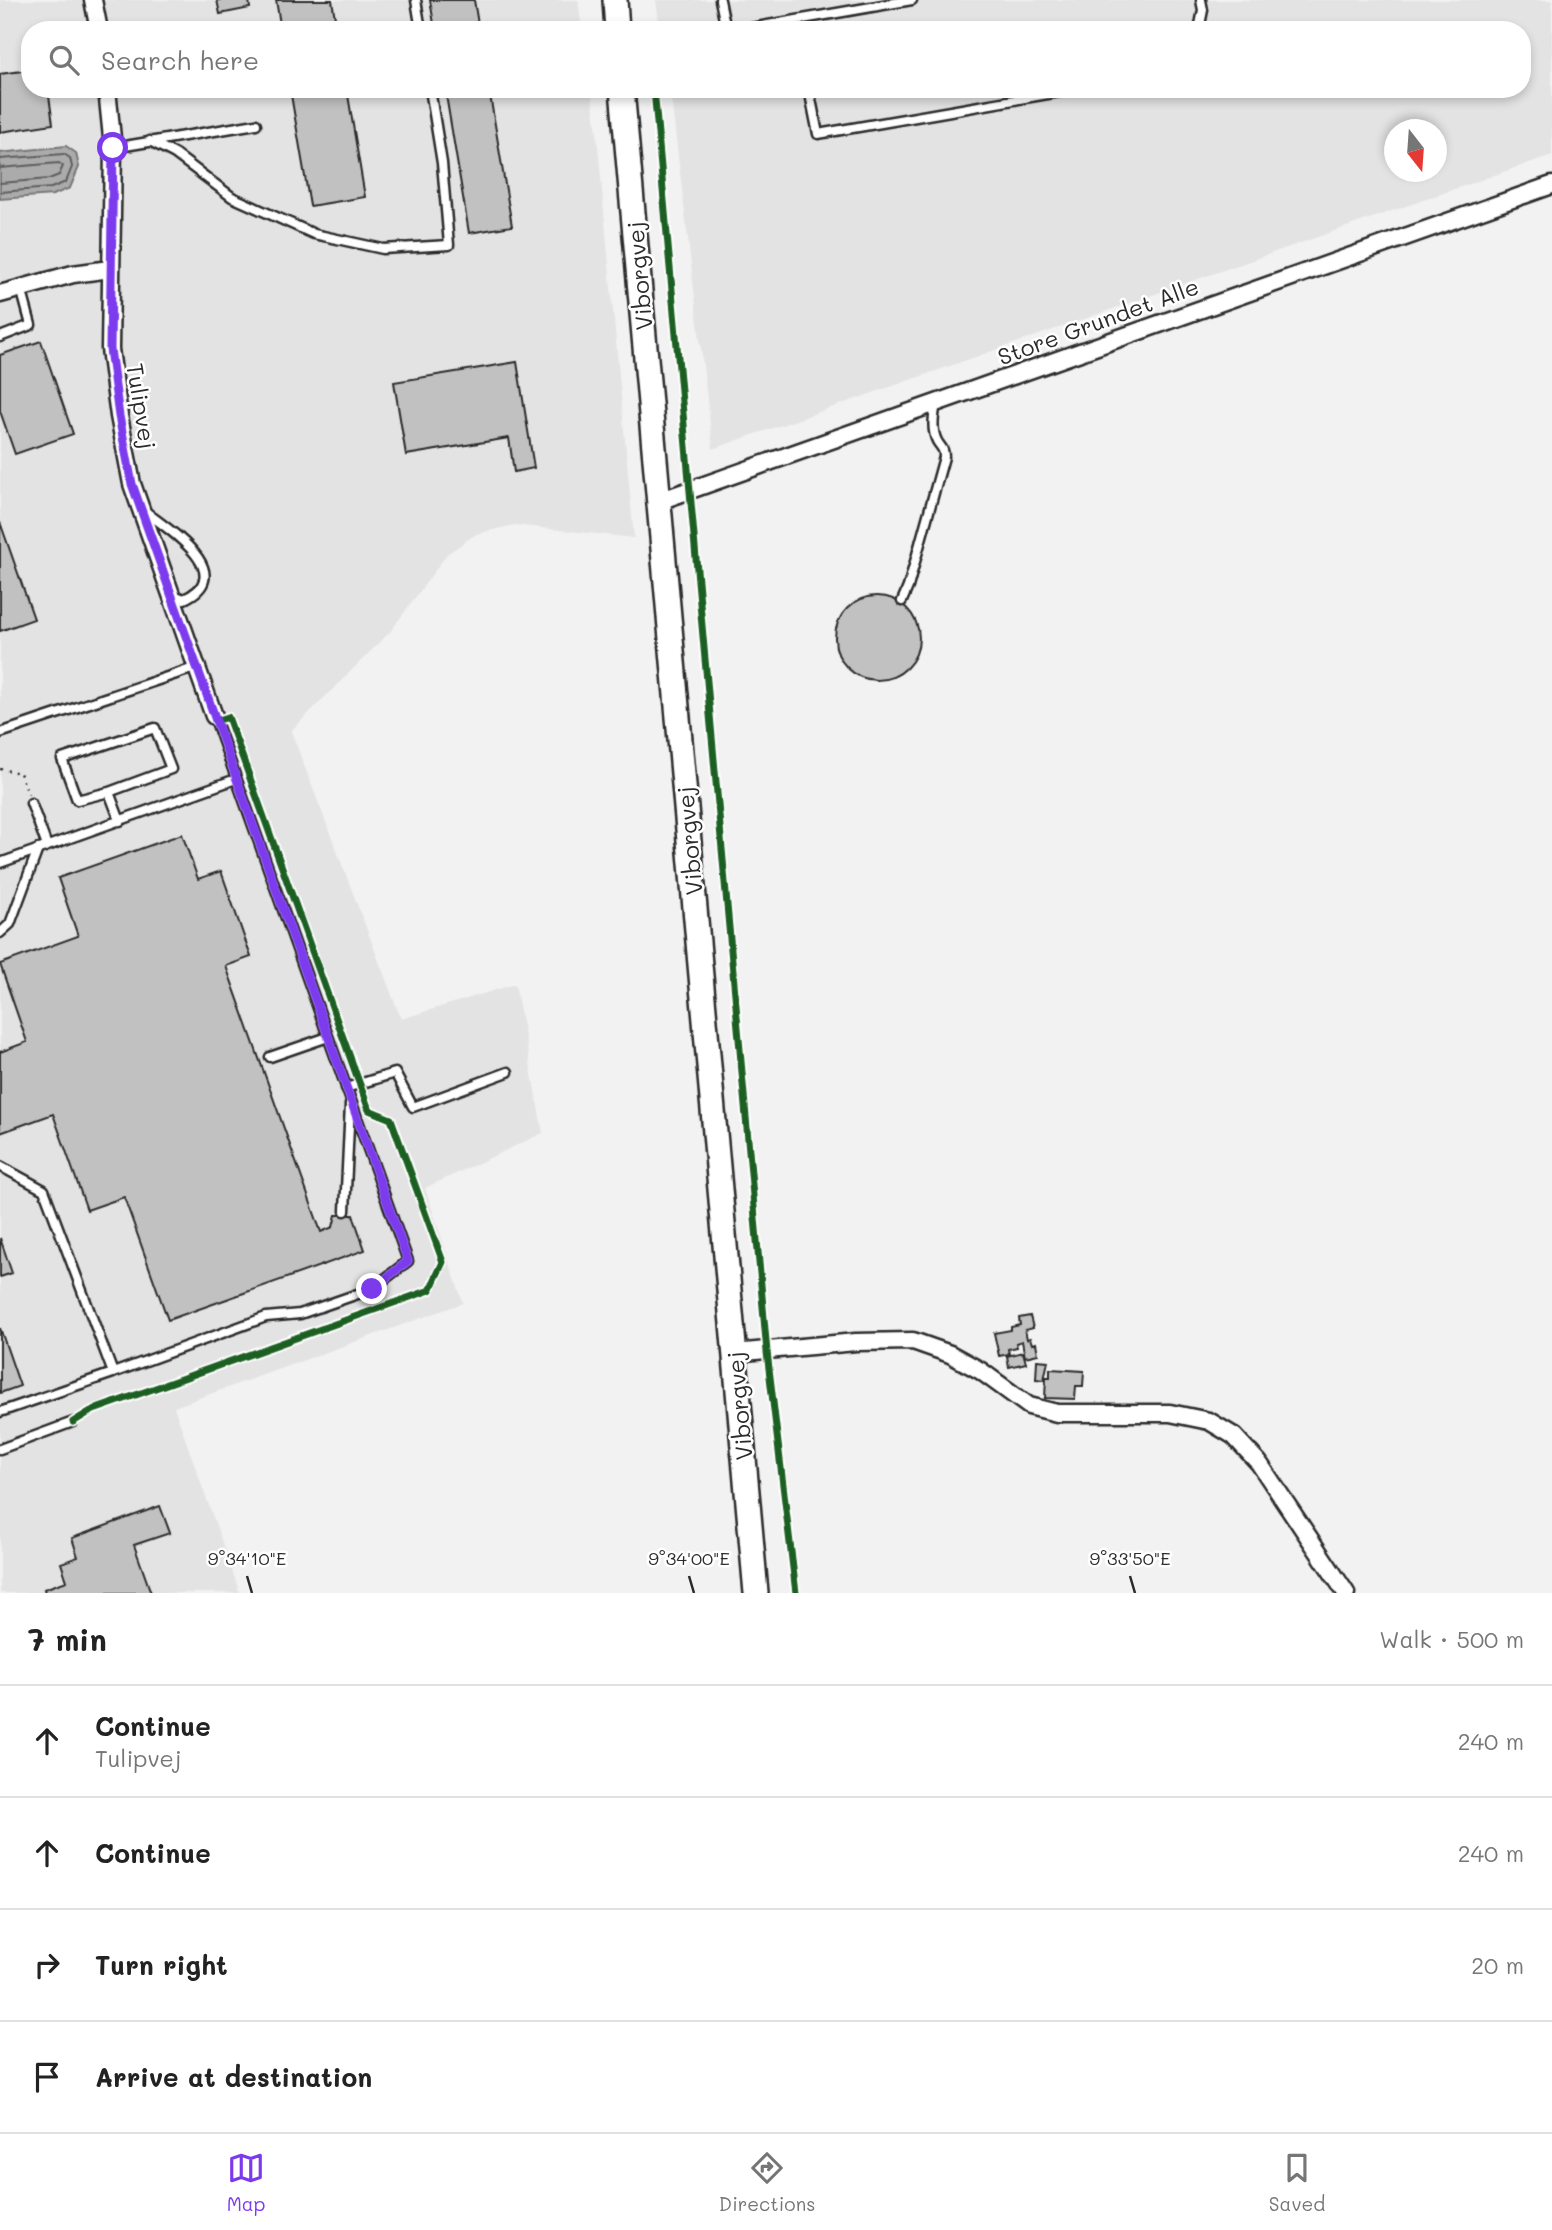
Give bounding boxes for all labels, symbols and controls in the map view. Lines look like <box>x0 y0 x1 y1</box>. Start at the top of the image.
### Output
search box <box>21 21 1531 98</box>
icon: search <box>45 41 83 79</box>
text: Search here <box>101 43 259 77</box>
north arrow <box>1384 119 1447 182</box>
route start <box>97 132 128 163</box>
street label: Viborgvej <box>619 220 659 332</box>
street label: Store Grundet Alle <box>993 271 1203 371</box>
street label: Tulipvej <box>120 361 164 451</box>
street label: Viborgvej <box>669 785 709 897</box>
route end <box>356 1273 387 1304</box>
street label: Viborgvej <box>719 1350 759 1462</box>
text: 9°34'10"E <box>208 1546 286 1570</box>
text: 9°34'00"E <box>648 1546 730 1570</box>
text: 9°33'50"E <box>1090 1546 1170 1570</box>
text: 7 min <box>28 1619 107 1659</box>
text: Walk · 500 m <box>1379 1624 1524 1654</box>
text: Continue <box>95 1709 211 1743</box>
icon: ahead <box>28 1722 66 1760</box>
text: 240 m <box>1458 1726 1524 1756</box>
text: Tulipvej <box>95 1743 182 1773</box>
icon: ahead <box>28 1834 66 1872</box>
text: Continue <box>95 1836 211 1870</box>
text: 240 m <box>1458 1838 1524 1868</box>
icon: right <box>28 1946 66 1984</box>
text: Turn right <box>95 1948 228 1982</box>
text: 20 m <box>1471 1950 1524 1980</box>
icon: arrive <box>28 2058 66 2096</box>
text: Arrive at destination <box>95 2060 372 2094</box>
tab: Map <box>227 2149 265 2216</box>
tab: Directions <box>719 2149 815 2216</box>
tab: Saved <box>1269 2149 1325 2216</box>

